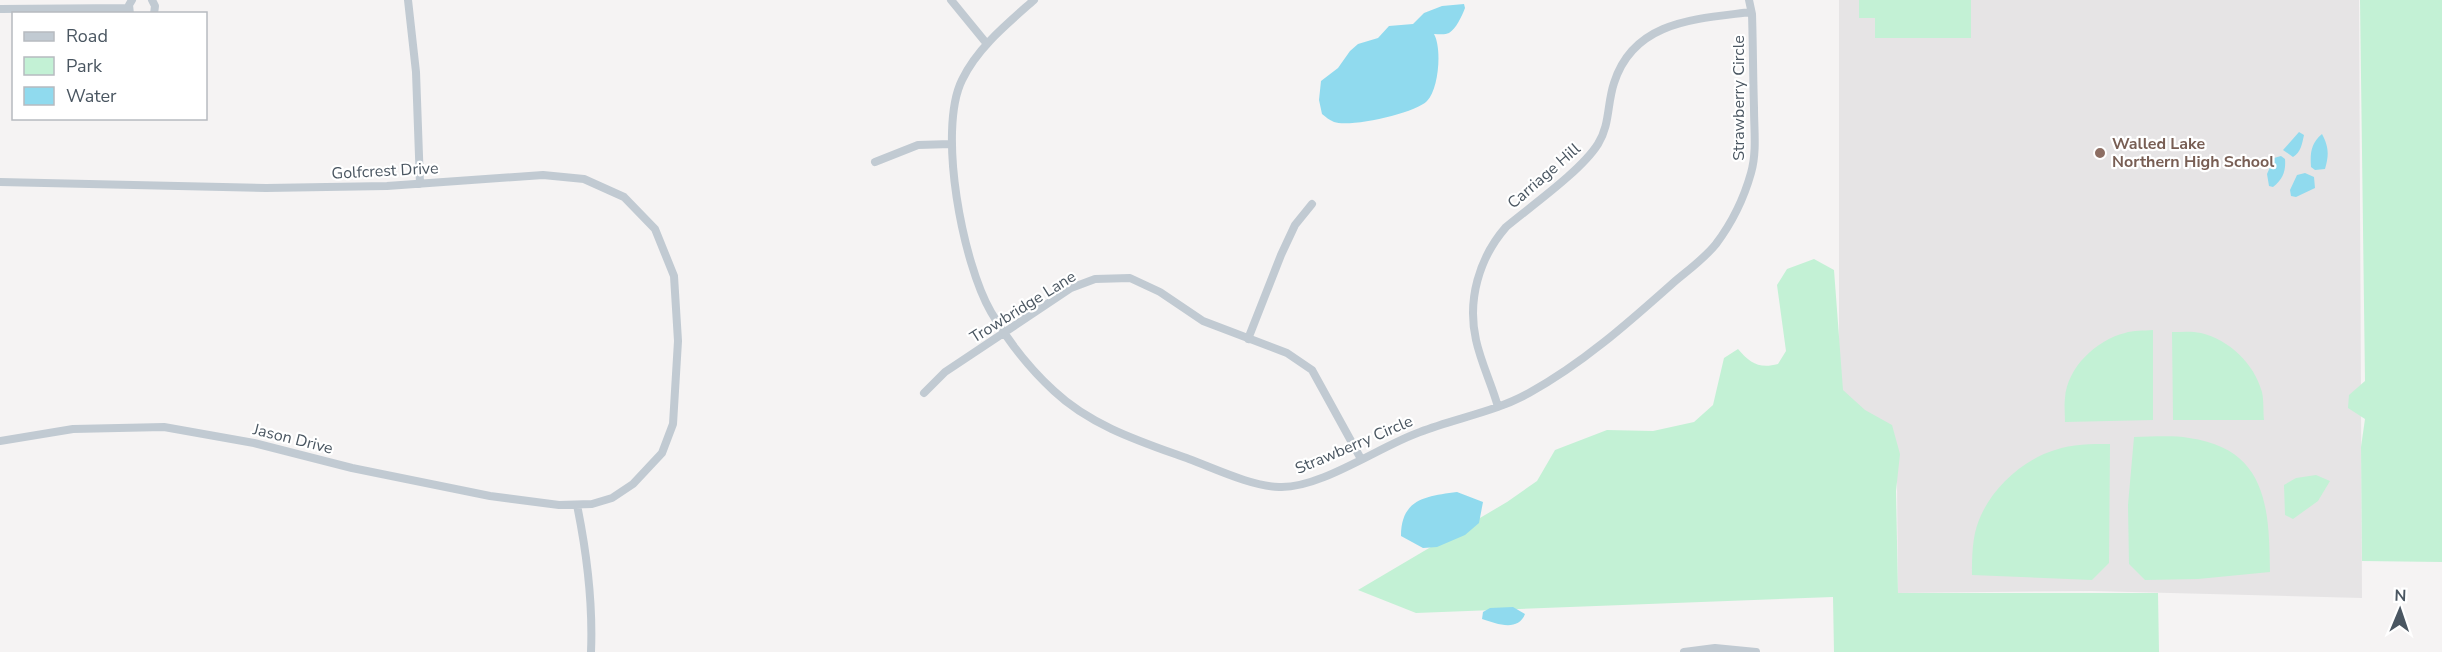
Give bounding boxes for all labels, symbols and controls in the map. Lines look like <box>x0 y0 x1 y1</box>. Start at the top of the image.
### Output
legend <box>12 12 207 120</box>
text: Road <box>66 24 108 48</box>
street label: Strawberry Circle <box>1728 35 1750 161</box>
text: Park <box>66 54 103 78</box>
text: Water <box>66 84 117 108</box>
place label: Walled Lake Northern High School <box>2112 133 2274 173</box>
street label: Carriage Hill <box>1503 138 1585 214</box>
marker: Walled Lake Northern High School <box>2093 146 2107 160</box>
street label: Golfcrest Drive <box>331 157 439 185</box>
street label: Trowbridge Lane <box>966 266 1080 348</box>
street label: Strawberry Circle <box>1292 410 1416 480</box>
street label: Jason Drive <box>250 418 335 460</box>
north arrow <box>2370 580 2430 640</box>
text: N <box>2394 585 2407 607</box>

